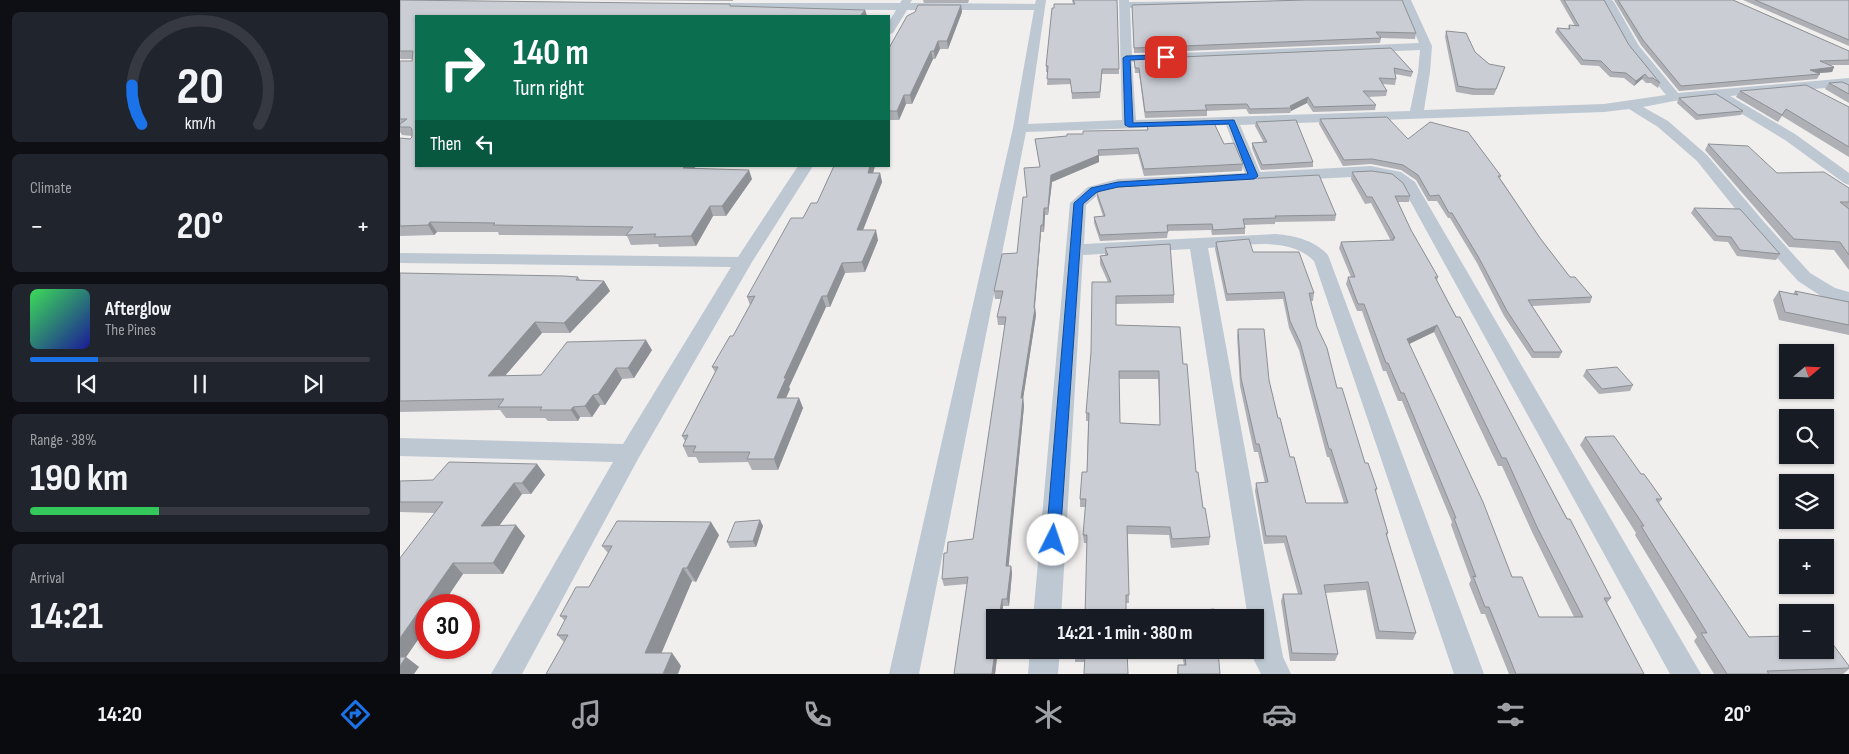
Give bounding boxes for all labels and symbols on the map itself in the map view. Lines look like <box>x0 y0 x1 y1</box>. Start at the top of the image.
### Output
pin <box>1145 36 1187 78</box>
north arrow <box>1779 344 1834 399</box>
position arrow <box>1026 513 1078 565</box>
speed limit sign: 30 <box>415 594 480 659</box>

